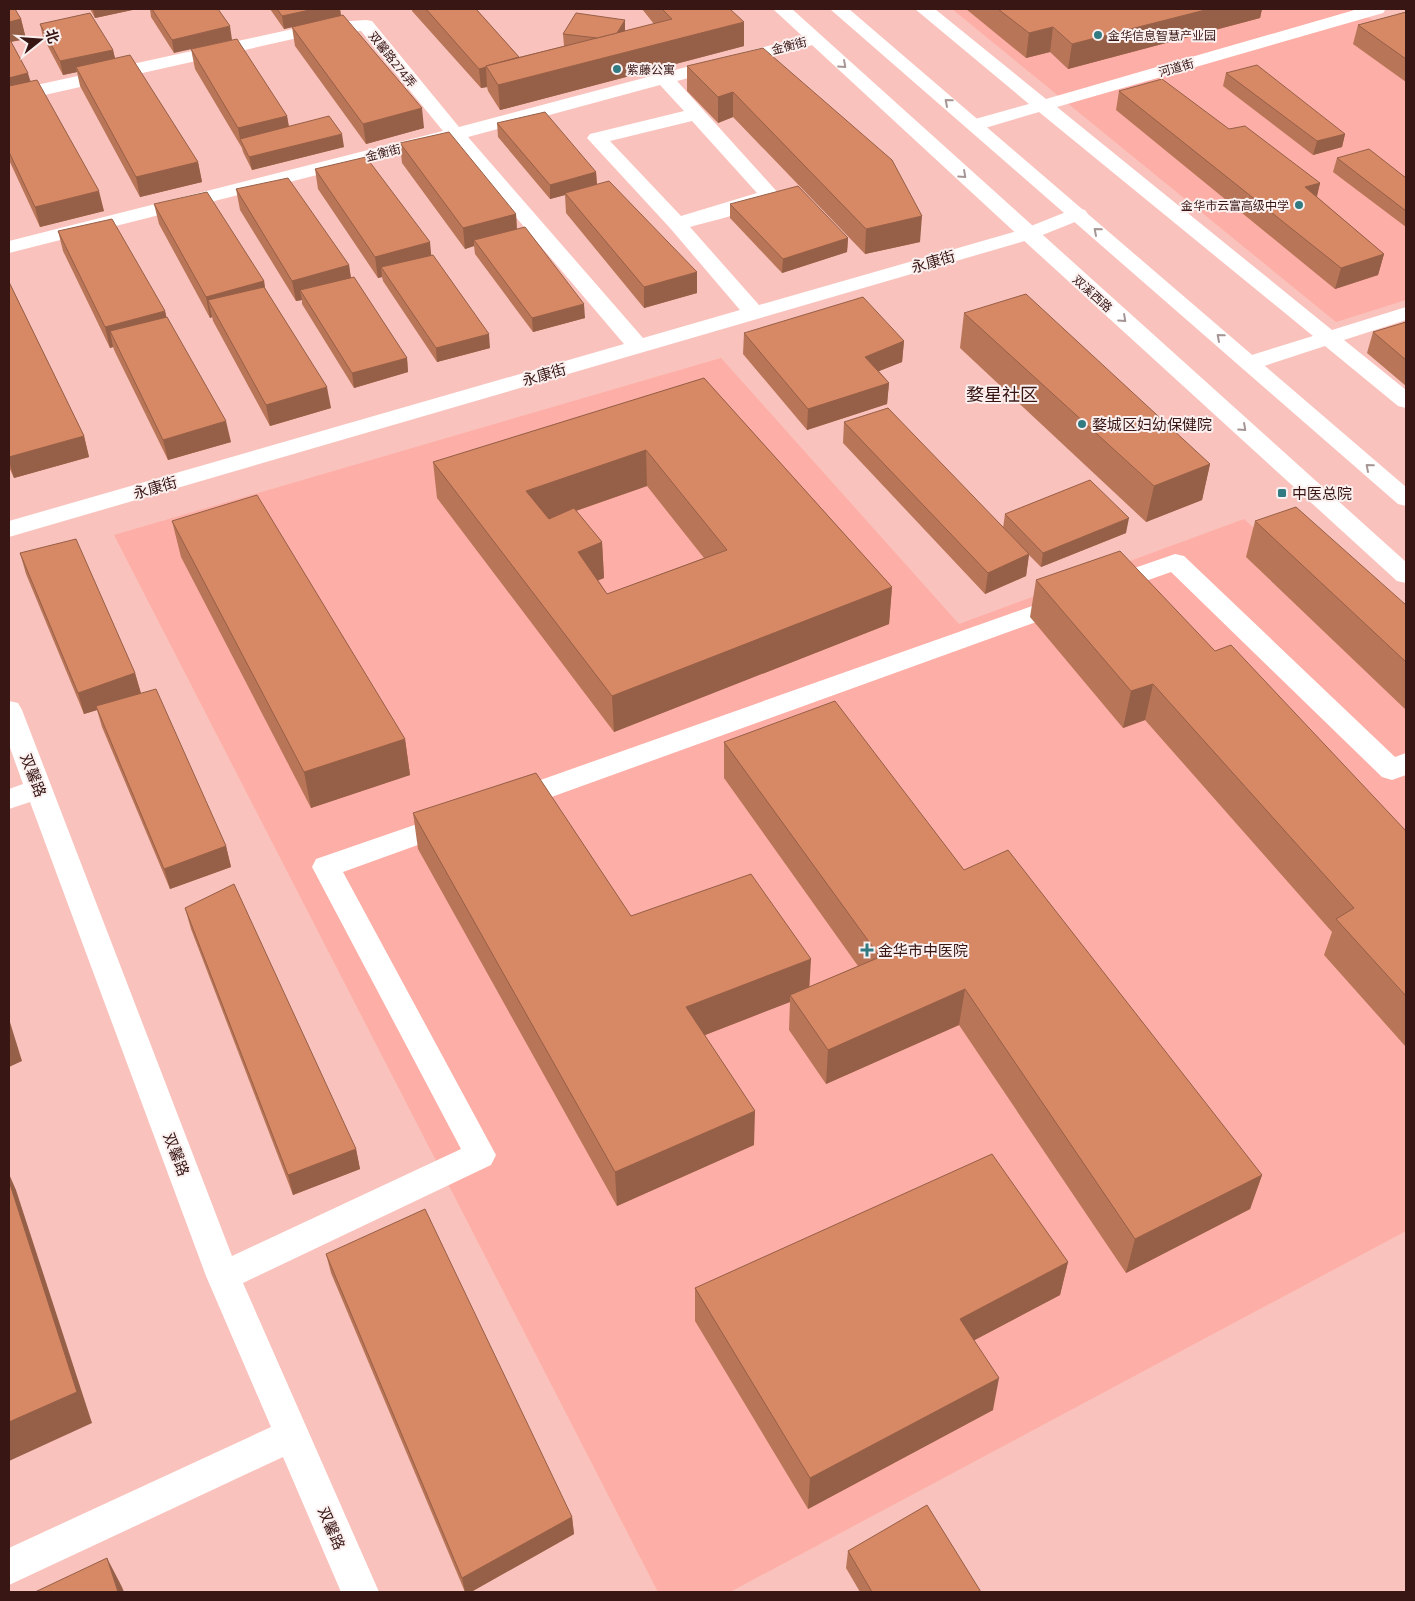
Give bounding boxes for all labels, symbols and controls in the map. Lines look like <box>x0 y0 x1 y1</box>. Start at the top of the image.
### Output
north arrow <box>15 15 65 65</box>
text: 北 <box>43 27 63 45</box>
street label: 双馨路274弄 <box>366 28 420 90</box>
place label: 金华信息智慧产业园 <box>1108 28 1216 42</box>
marker: 金华信息智慧产业园 <box>1092 29 1104 41</box>
street label: 金衡街 <box>770 34 808 56</box>
street label: 河道街 <box>1157 55 1195 79</box>
one-way arrow <box>838 59 847 68</box>
place label: 紫藤公寓 <box>627 62 675 76</box>
marker: 紫藤公寓 <box>611 63 623 75</box>
one-way arrow <box>944 99 953 108</box>
street label: 金衡街 <box>364 141 402 163</box>
one-way arrow <box>958 169 967 178</box>
place label: 金华市云富高级中学 <box>1181 198 1289 212</box>
marker: 金华市云富高级中学 <box>1293 199 1305 211</box>
one-way arrow <box>1094 228 1103 237</box>
street label: 永康街 <box>909 246 957 276</box>
street label: 双溪西路 <box>1070 272 1116 314</box>
one-way arrow <box>1117 314 1126 323</box>
one-way arrow <box>1217 334 1226 343</box>
street label: 永康街 <box>520 359 568 389</box>
district label: 婺星社区 <box>966 383 1038 405</box>
place label: 婺城区妇幼保健院 <box>1092 415 1212 433</box>
marker: 婺城区妇幼保健院 <box>1076 418 1088 430</box>
one-way arrow <box>1238 422 1247 431</box>
one-way arrow <box>1366 463 1375 472</box>
street label: 永康街 <box>131 472 179 502</box>
place label: 中医总院 <box>1292 484 1352 502</box>
marker: 中医总院 <box>1276 487 1288 499</box>
street label: 双馨路 <box>18 751 50 799</box>
place label: 金华市中医院 <box>878 941 968 959</box>
marker: 金华市中医院 <box>860 943 874 957</box>
street label: 双馨路 <box>161 1130 193 1178</box>
street label: 双馨路 <box>315 1504 349 1552</box>

